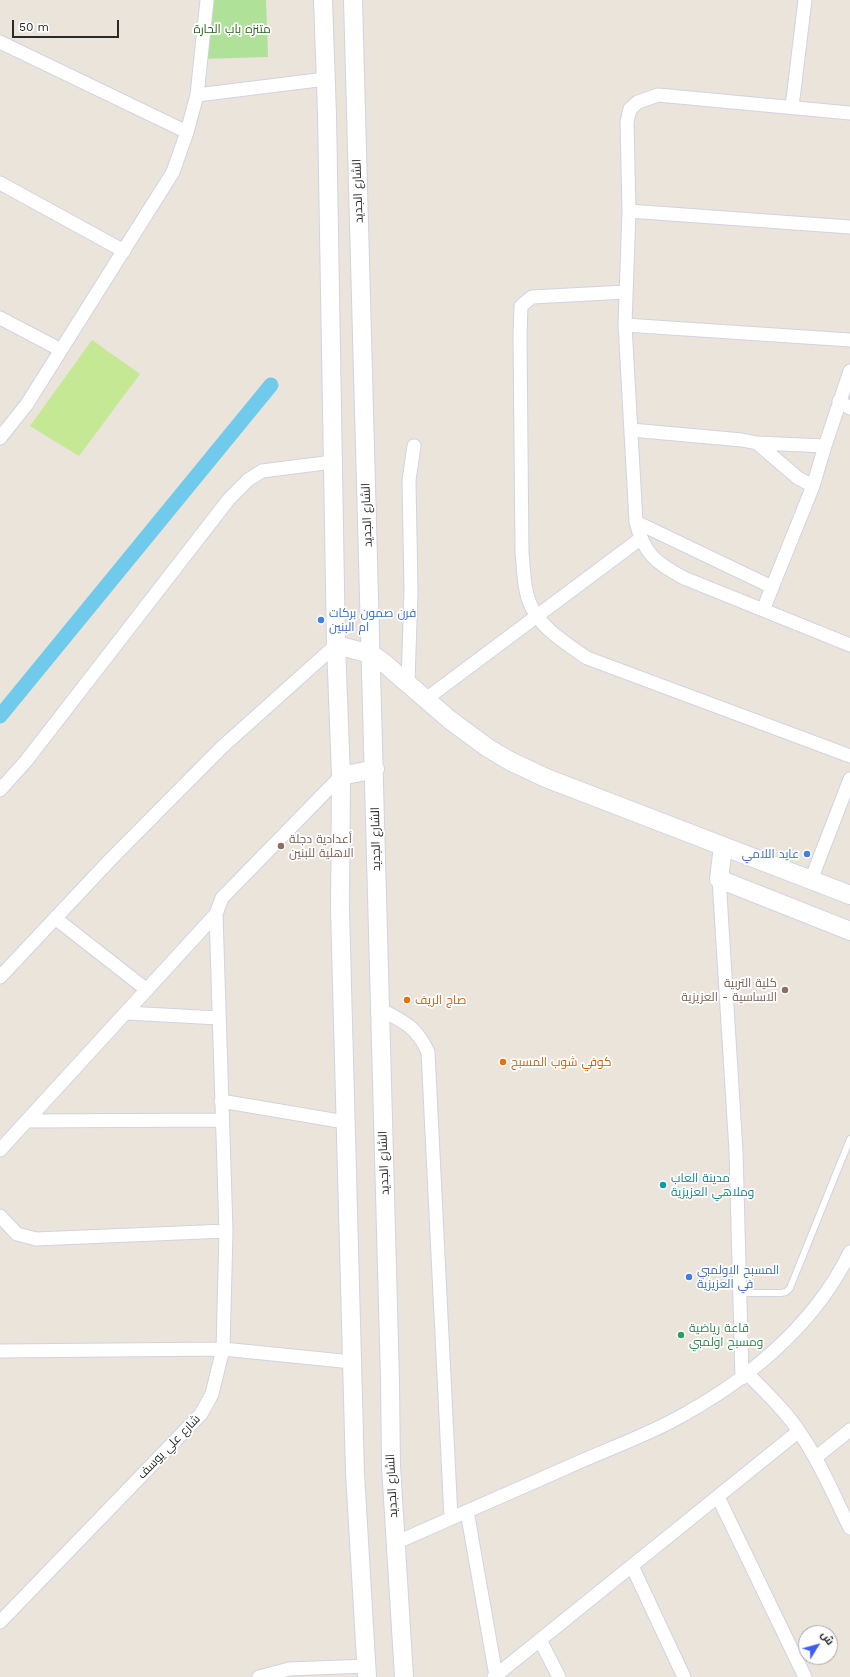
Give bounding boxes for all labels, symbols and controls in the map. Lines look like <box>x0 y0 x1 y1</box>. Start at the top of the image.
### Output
scale bar <box>14 12 121 38</box>
text: 50 m <box>19 20 49 34</box>
park label: متنزه باب الحارة <box>193 22 271 36</box>
street label: الشارع الجديد <box>350 159 366 223</box>
street label: الشارع الجديد <box>359 483 375 547</box>
place label: فرن صمون بركات ام البنين <box>329 606 416 634</box>
marker: فرن صمون بركات ام البنين <box>316 615 326 625</box>
street label: الشارع الجديد <box>368 807 384 871</box>
place label: أعدادية دجلة الاهلية للبنين <box>289 832 354 860</box>
marker: أعدادية دجلة الاهلية للبنين <box>276 841 286 851</box>
place label: عايد اللامي <box>742 847 799 861</box>
marker: عايد اللامي <box>802 849 812 859</box>
place label: كلية التربية الاساسية - العزيزية <box>681 976 777 1004</box>
marker: كلية التربية الاساسية - العزيزية <box>780 985 790 995</box>
place label: صاج الريف <box>415 993 466 1007</box>
marker: صاج الريف <box>402 995 412 1005</box>
place label: كوفي شوب المسبح <box>511 1055 611 1069</box>
marker: كوفي شوب المسبح <box>498 1057 508 1067</box>
street label: الشارع الجديد <box>376 1131 392 1195</box>
place label: مدينة العاب وملاهي العزيزية <box>671 1171 754 1199</box>
marker: مدينة العاب وملاهي العزيزية <box>658 1180 668 1190</box>
place label: المسبح الاولمبي في العزيزية <box>697 1263 779 1291</box>
marker: المسبح الاولمبي في العزيزية <box>684 1272 694 1282</box>
place label: قاعة رياضية ومسبح اولمبي <box>689 1321 763 1349</box>
marker: قاعة رياضية ومسبح اولمبي <box>676 1330 686 1340</box>
street label: شارع علي يوسف <box>135 1412 203 1482</box>
street label: الشارع الجديد <box>383 1454 401 1518</box>
north arrow <box>798 1625 838 1665</box>
text: ش <box>818 1629 837 1648</box>

